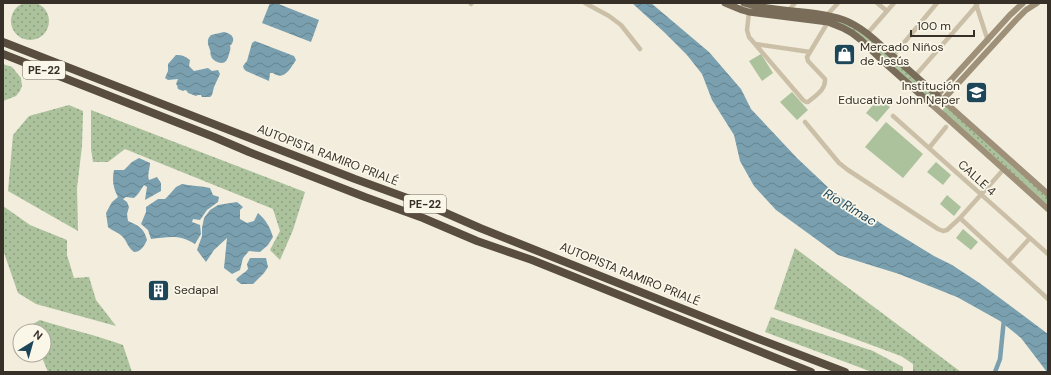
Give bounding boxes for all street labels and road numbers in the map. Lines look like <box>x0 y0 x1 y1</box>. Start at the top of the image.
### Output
road number: PE-22 <box>23 61 65 79</box>
street label: AUTOPISTA RAMIRO PRIALÉ <box>255 121 401 189</box>
street label: CALLE 4 <box>954 157 1000 199</box>
road number: PE-22 <box>404 195 446 213</box>
street label: AUTOPISTA RAMIRO PRIALÉ <box>557 238 703 310</box>

